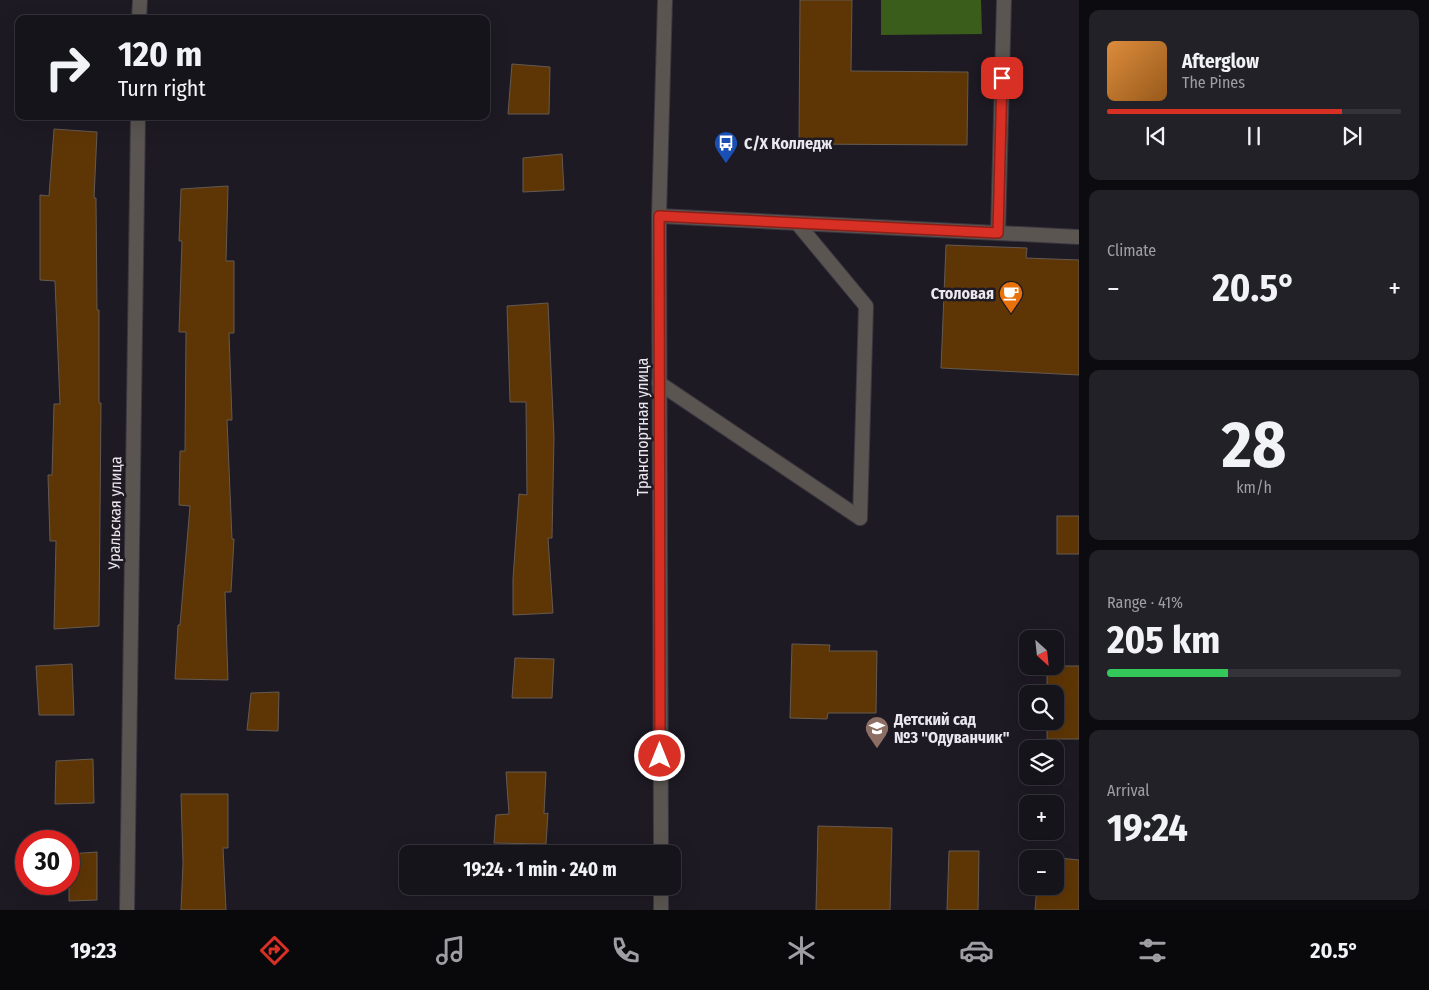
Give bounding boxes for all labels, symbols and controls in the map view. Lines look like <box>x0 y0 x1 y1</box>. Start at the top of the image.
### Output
text: 120 m <box>118 33 202 75</box>
icon: right <box>35 35 100 100</box>
text: Afterglow <box>1182 50 1259 73</box>
pin <box>981 57 1023 99</box>
icon: arrive <box>988 64 1016 92</box>
text: The Pines <box>1182 73 1245 92</box>
text: Turn right <box>118 75 206 102</box>
icon: previous <box>1142 122 1170 150</box>
icon: pause <box>1240 122 1268 150</box>
icon: next <box>1338 122 1366 150</box>
bus stop icon: С/Х Колледж <box>713 130 739 164</box>
place label: С/Х Колледж <box>744 134 832 153</box>
text: Climate <box>1107 241 1156 260</box>
text: 20.5° <box>1212 265 1296 311</box>
text: − <box>1107 272 1120 305</box>
text: + <box>1388 272 1401 305</box>
cafe icon: Столовая <box>998 280 1024 314</box>
place label: Столовая <box>931 284 994 303</box>
street label: Транспортная улица <box>633 358 652 496</box>
text: 28 <box>1222 406 1286 484</box>
street label: Уральская улица <box>104 456 125 571</box>
text: km/h <box>1236 478 1272 497</box>
text: Range · 41% <box>1107 593 1183 612</box>
text: 205 km <box>1107 617 1220 663</box>
north arrow <box>1019 630 1064 675</box>
map controls <box>1019 630 1064 895</box>
button: search <box>1019 685 1064 730</box>
place label: Детский сад №3 "Одуванчик" <box>893 710 1010 747</box>
school or university icon: Детский сад №3 "Одуванчик" <box>864 715 890 749</box>
position arrow <box>633 729 685 781</box>
button: layers <box>1019 740 1064 785</box>
text: Arrival <box>1107 781 1149 800</box>
button: + <box>1019 795 1064 840</box>
text: 19:24 <box>1107 805 1188 851</box>
speed limit sign: 30 <box>15 830 80 895</box>
button: − <box>1019 850 1064 895</box>
text: 19:24 · 1 min · 240 m <box>463 858 617 881</box>
icon: directions <box>257 933 292 968</box>
icon: music <box>433 933 468 968</box>
icon: phone <box>608 933 643 968</box>
icon: climate <box>784 933 819 968</box>
icon: car <box>959 933 994 968</box>
icon: filters <box>1135 933 1170 968</box>
text: 19:23 <box>70 937 117 964</box>
text: 20.5° <box>1310 937 1359 964</box>

